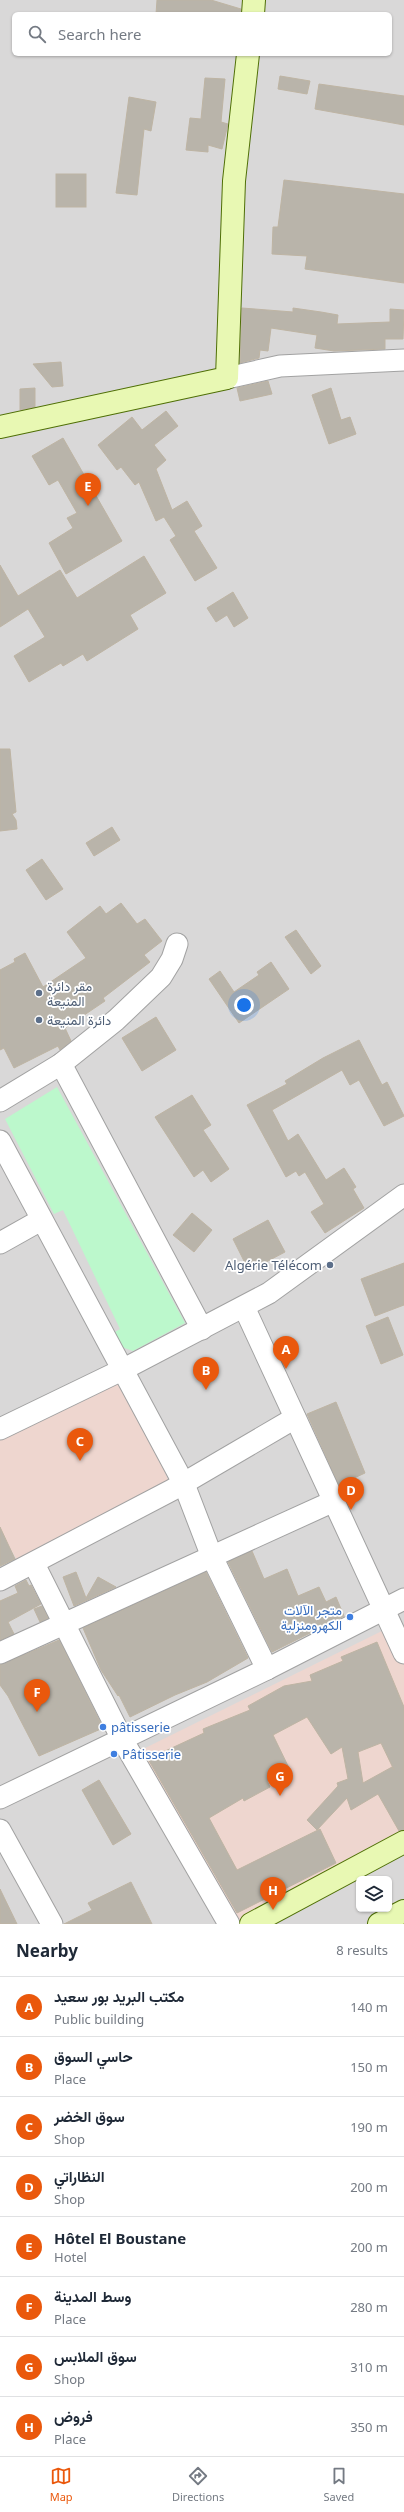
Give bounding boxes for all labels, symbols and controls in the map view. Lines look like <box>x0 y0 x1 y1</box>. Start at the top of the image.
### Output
search box <box>12 12 392 56</box>
icon: search <box>26 23 48 45</box>
text: Search here <box>58 24 141 44</box>
pin: E <box>75 473 101 506</box>
place label: مقر دائرة المنيعة <box>47 977 92 1010</box>
marker: مقر دائرة المنيعة <box>34 988 44 998</box>
your location <box>234 995 254 1015</box>
place label: دائرة المنيعة <box>47 1011 111 1029</box>
marker: دائرة المنيعة <box>34 1015 44 1025</box>
place label: Algérie Télécom <box>225 1256 322 1274</box>
marker: Algérie Télécom <box>325 1260 335 1270</box>
pin: A <box>273 1336 299 1369</box>
pin: B <box>193 1357 219 1390</box>
pin: C <box>67 1428 93 1461</box>
pin: D <box>338 1477 364 1510</box>
place label: متجر الآلات الكهرومنزلية <box>281 1601 342 1634</box>
marker: متجر الآلات الكهرومنزلية <box>345 1612 355 1622</box>
pin: F <box>24 1679 50 1712</box>
place label: pâtisserie <box>111 1718 170 1736</box>
marker: pâtisserie <box>98 1722 108 1732</box>
place label: Pâtisserie <box>122 1745 181 1763</box>
marker: Pâtisserie <box>109 1749 119 1759</box>
pin: G <box>267 1763 293 1796</box>
map controls <box>356 1876 392 1912</box>
button: layers <box>356 1876 392 1912</box>
pin: H <box>260 1877 286 1910</box>
text: Nearby <box>16 1939 78 1962</box>
text: 8 results <box>336 1941 388 1959</box>
text: مكتب البريد بور سعيد <box>54 1986 184 2006</box>
text: A <box>25 1998 34 2016</box>
text: 140 m <box>350 1998 388 2016</box>
text: Public building <box>54 2010 144 2028</box>
text: حاسي السوق <box>54 2046 133 2066</box>
text: B <box>25 2058 33 2076</box>
text: 150 m <box>350 2058 388 2076</box>
text: Place <box>54 2070 86 2088</box>
text: سوق الخضر <box>54 2106 125 2126</box>
text: C <box>25 2118 33 2136</box>
text: 190 m <box>350 2118 388 2136</box>
text: Shop <box>54 2130 85 2148</box>
text: النظاراتي <box>54 2166 105 2186</box>
text: D <box>24 2178 34 2196</box>
text: 200 m <box>350 2178 388 2196</box>
text: Shop <box>54 2190 85 2208</box>
text: Hôtel El Boustane <box>54 2228 186 2248</box>
text: E <box>25 2238 33 2256</box>
text: 200 m <box>350 2238 388 2256</box>
text: Hotel <box>54 2248 87 2266</box>
text: وسط المدينة <box>54 2286 131 2306</box>
text: F <box>25 2298 33 2316</box>
text: 280 m <box>350 2298 388 2316</box>
text: Place <box>54 2310 86 2328</box>
text: سوق الملابس <box>54 2346 137 2366</box>
text: G <box>24 2358 34 2376</box>
text: 310 m <box>350 2358 388 2376</box>
text: Shop <box>54 2370 85 2388</box>
text: فروض <box>54 2406 93 2426</box>
text: H <box>24 2418 34 2436</box>
text: 350 m <box>350 2418 388 2436</box>
text: Place <box>54 2430 86 2448</box>
tab: Map <box>50 2465 73 2504</box>
tab: Directions <box>172 2465 224 2504</box>
tab: Saved <box>324 2465 354 2504</box>

